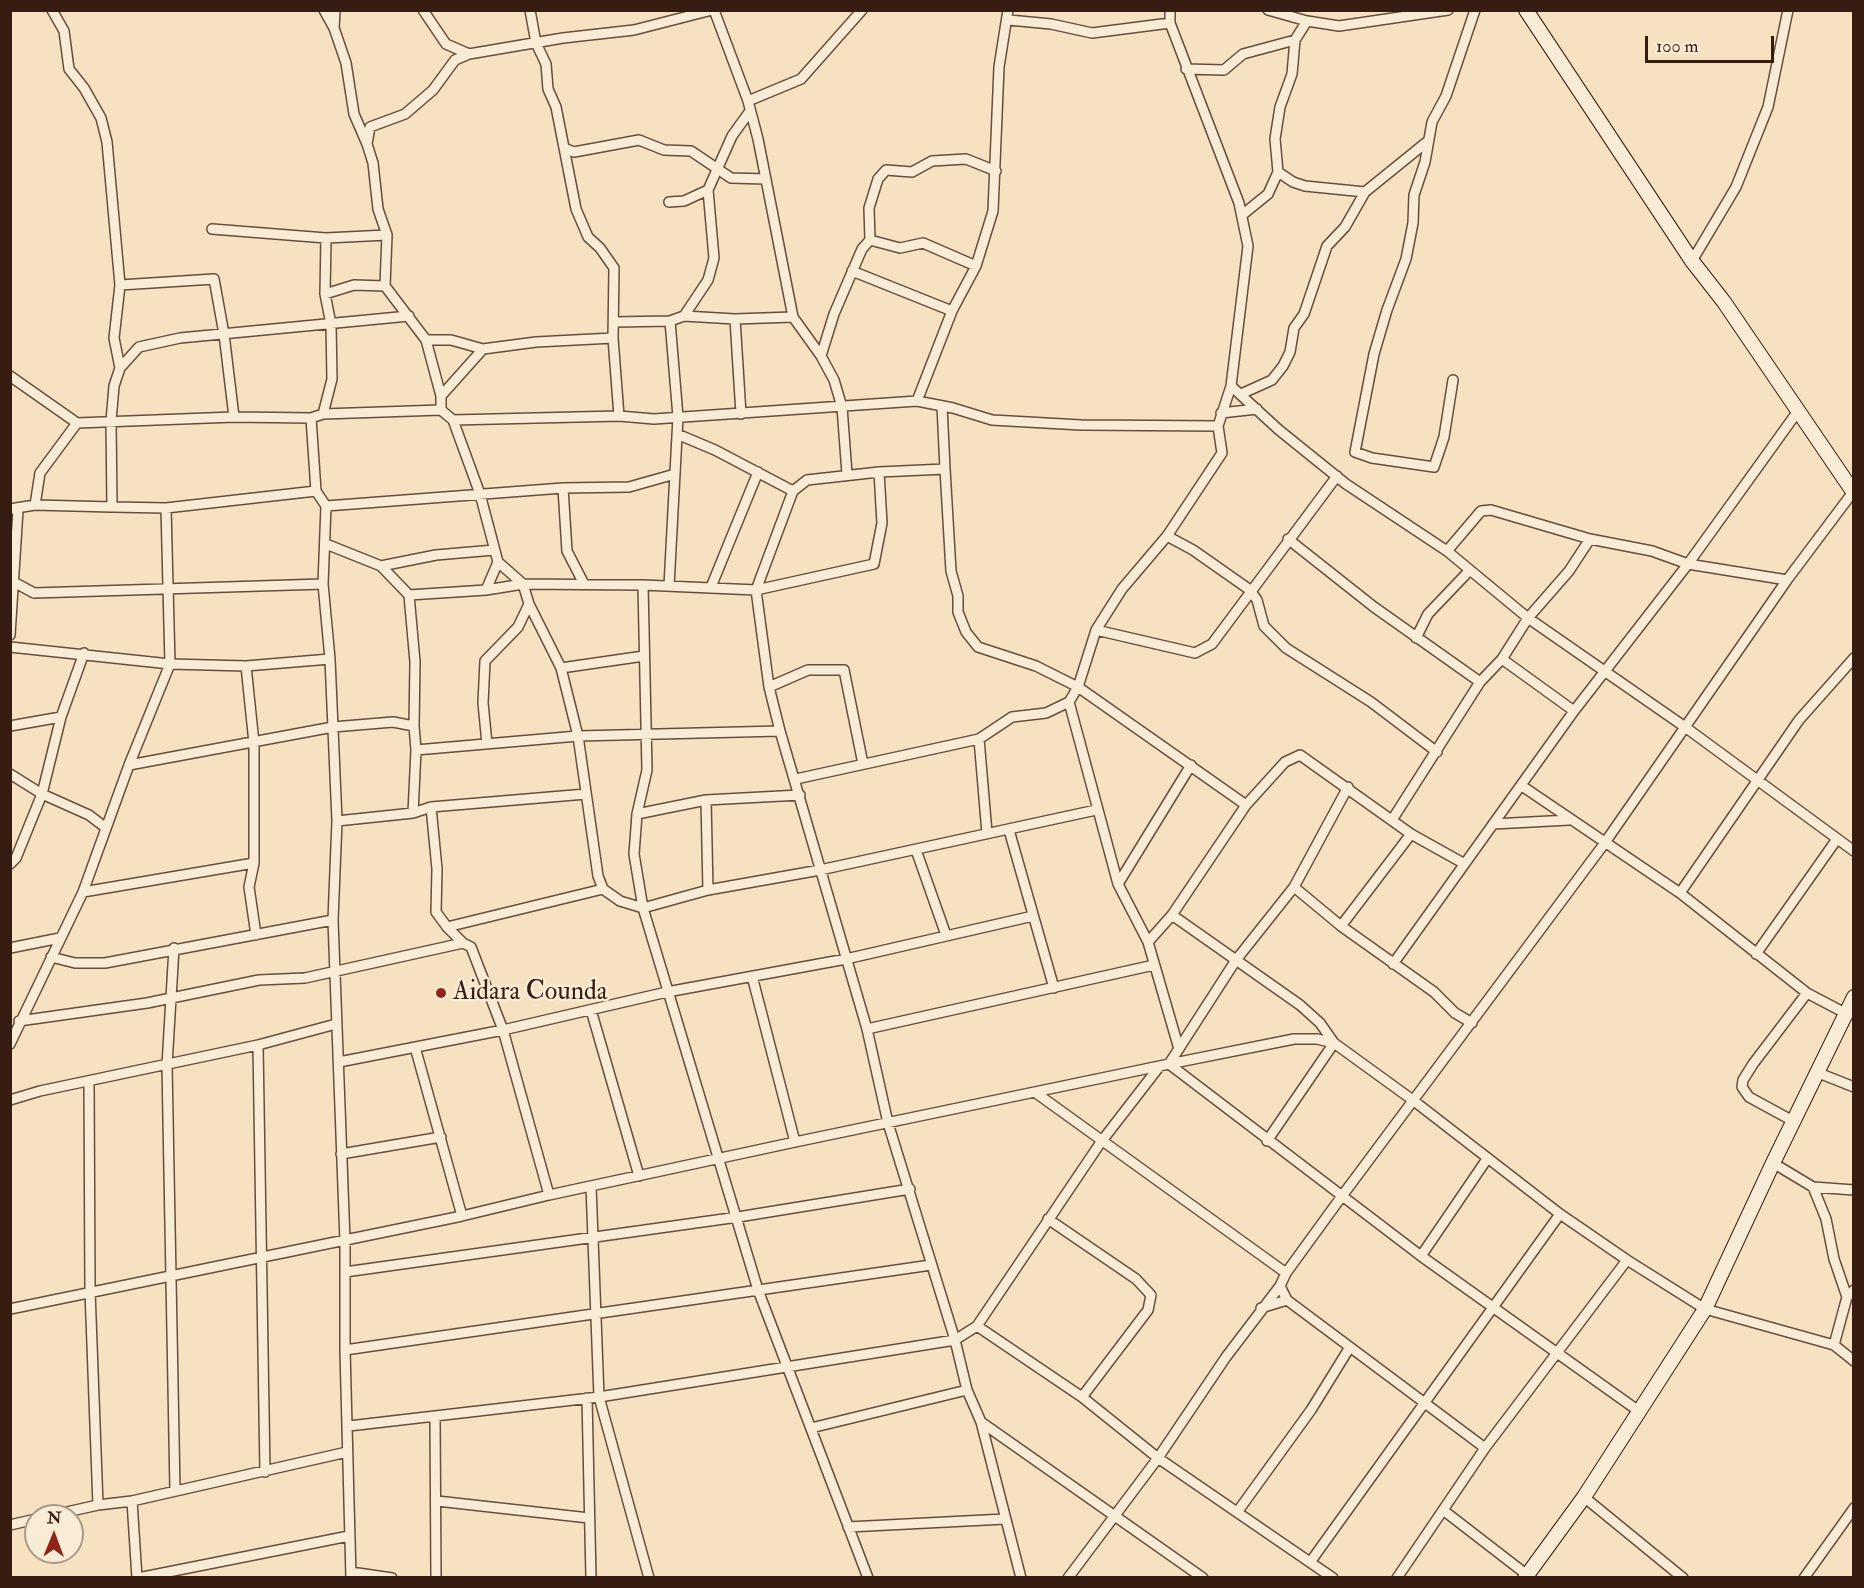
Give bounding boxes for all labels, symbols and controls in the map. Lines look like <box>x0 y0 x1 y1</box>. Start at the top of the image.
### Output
scale bar <box>1648 24 1777 62</box>
text: 100 m <box>1656 35 1699 58</box>
place label: Aidara Counda <box>453 977 607 1009</box>
marker: Aidara Counda <box>434 986 448 1000</box>
north arrow <box>24 1504 84 1564</box>
text: N <box>47 1508 62 1528</box>

